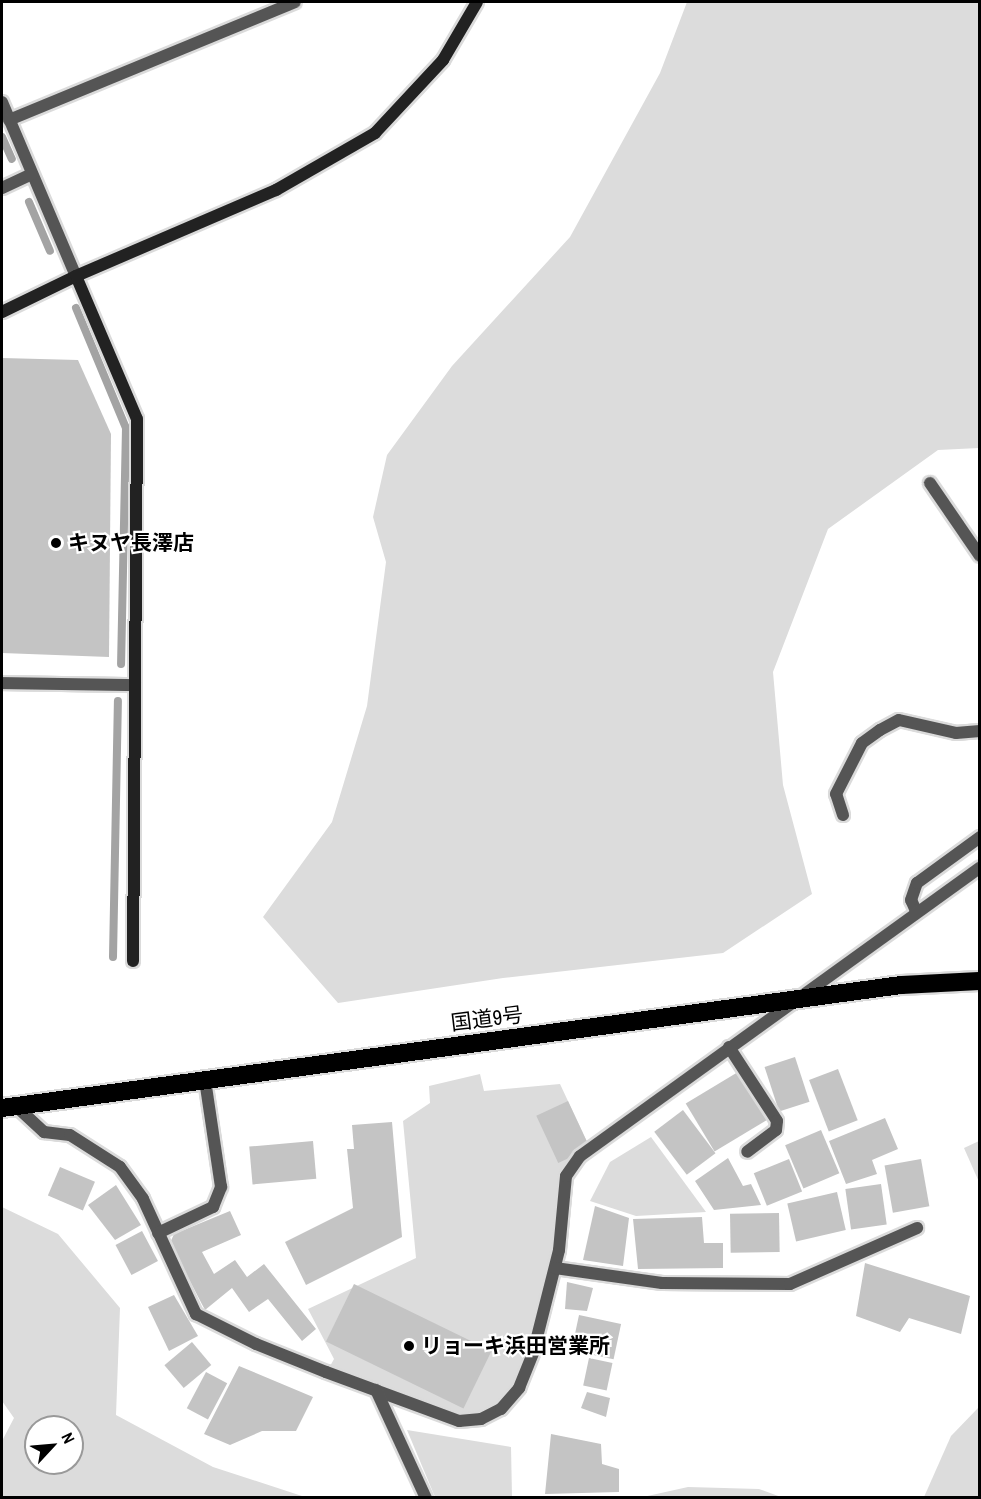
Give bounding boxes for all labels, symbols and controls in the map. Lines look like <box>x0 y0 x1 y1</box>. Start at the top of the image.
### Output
place label: キヌヤ長澤店 <box>68 530 194 556</box>
marker: キヌヤ長澤店 <box>49 536 63 550</box>
street label: 国道9号 <box>449 1002 525 1036</box>
place label: リョーキ浜田営業所 <box>421 1333 610 1359</box>
marker: リョーキ浜田営業所 <box>402 1339 416 1353</box>
north arrow <box>24 1415 84 1475</box>
text: N <box>56 1429 80 1447</box>

